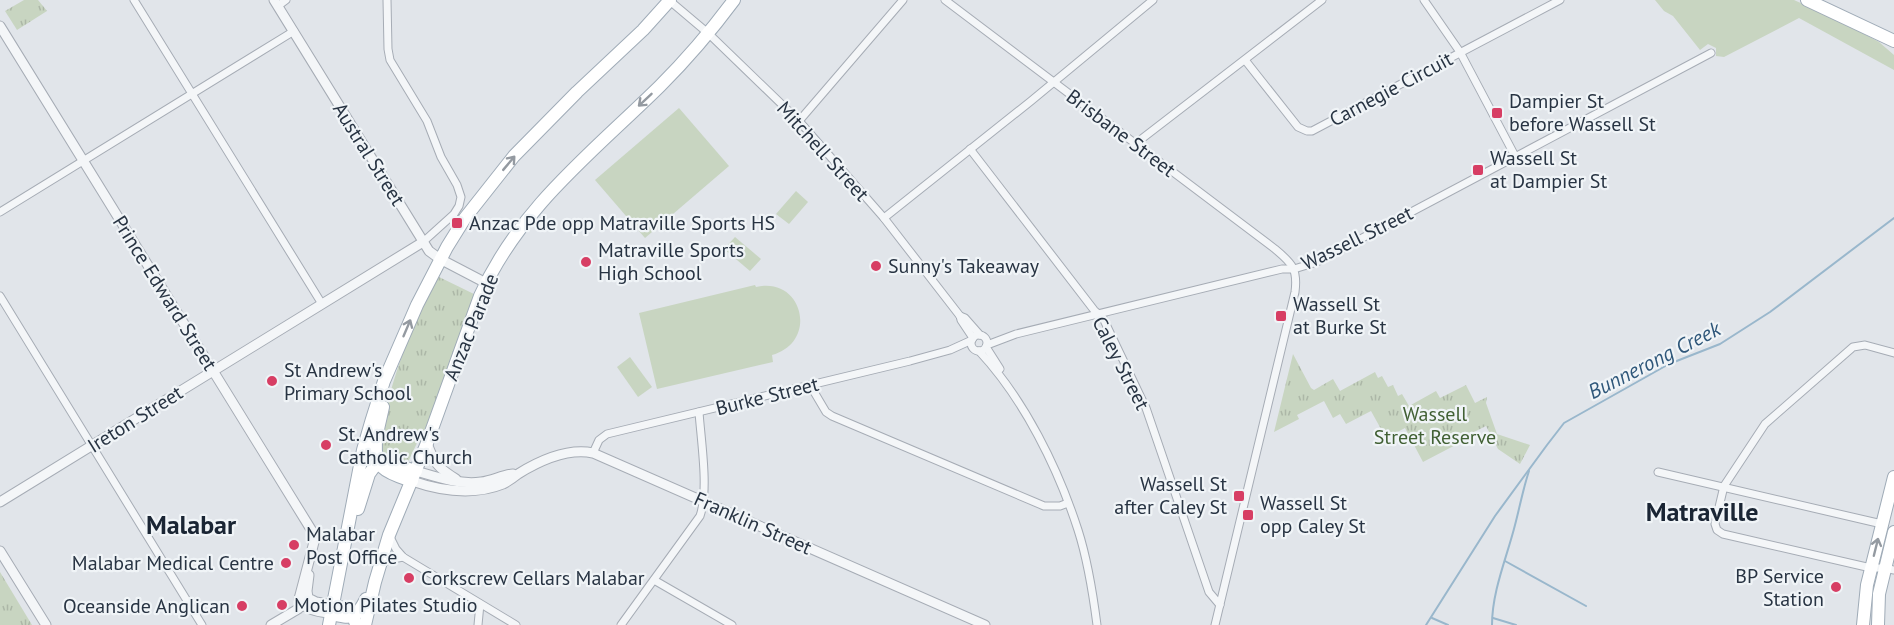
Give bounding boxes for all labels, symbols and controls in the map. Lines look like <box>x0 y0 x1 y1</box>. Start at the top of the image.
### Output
street label: Carnegie Circuit <box>1325 46 1457 132</box>
street label: Brisbane Street <box>1061 83 1181 183</box>
place label: Dampier St before Wassell St <box>1509 88 1656 137</box>
one-way arrow <box>638 92 653 107</box>
street label: Mitchell Street <box>771 95 875 207</box>
street label: Austral Street <box>327 98 411 211</box>
marker: Dampier St before Wassell St <box>1490 106 1504 120</box>
place label: Wassell St at Dampier St <box>1490 145 1607 194</box>
one-way arrow <box>502 156 516 171</box>
marker: Wassell St at Dampier St <box>1471 163 1485 177</box>
street label: Wassell Street <box>1297 200 1417 276</box>
place label: Anzac Pde opp Matraville Sports HS <box>469 210 775 236</box>
street label: Prince Edward Street <box>107 211 223 375</box>
marker: Anzac Pde opp Matraville Sports HS <box>450 216 464 230</box>
place label: Matraville Sports High School <box>598 237 744 286</box>
place label: Sunny's Takeaway <box>888 253 1040 279</box>
marker: Matraville Sports High School <box>579 255 593 269</box>
marker: Sunny's Takeaway <box>869 259 883 273</box>
street label: Anzac Parade <box>438 270 504 384</box>
place label: Wassell St at Burke St <box>1293 291 1387 340</box>
marker: Wassell St at Burke St <box>1274 309 1288 323</box>
street label: Caley Street <box>1086 312 1156 414</box>
water label: Bunnerong Creek <box>1583 314 1726 405</box>
one-way arrow <box>402 319 413 338</box>
place label: St Andrew's Primary School <box>284 357 412 406</box>
street label: Burke Street <box>713 371 821 421</box>
marker: St Andrew's Primary School <box>265 374 279 388</box>
street label: Ireton Street <box>83 379 188 458</box>
park label: Wassell Street Reserve <box>1374 401 1496 450</box>
place label: St. Andrew's Catholic Church <box>338 421 472 470</box>
marker: St. Andrew's Catholic Church <box>319 438 333 452</box>
place label: Wassell St after Caley St <box>1114 471 1227 520</box>
street label: Franklin Street <box>690 485 816 561</box>
marker: Wassell St after Caley St <box>1232 489 1246 503</box>
place label: Wassell St opp Caley St <box>1260 490 1366 539</box>
district label: Matraville <box>1646 495 1758 528</box>
district label: Malabar <box>146 508 237 541</box>
marker: Wassell St opp Caley St <box>1241 508 1255 522</box>
place label: Malabar Post Office <box>306 521 397 570</box>
marker: Malabar Post Office <box>287 538 301 552</box>
one-way arrow <box>1871 538 1883 557</box>
place label: Malabar Medical Centre <box>72 550 274 576</box>
marker: Malabar Medical Centre <box>279 556 293 570</box>
place label: BP Service Station <box>1735 563 1824 612</box>
place label: Corkscrew Cellars Malabar <box>421 565 645 591</box>
marker: Corkscrew Cellars Malabar <box>402 571 416 585</box>
marker: BP Service Station <box>1829 580 1843 594</box>
place label: Motion Pilates Studio <box>294 592 477 618</box>
place label: Oceanside Anglican <box>63 593 230 619</box>
marker: Motion Pilates Studio <box>275 598 289 612</box>
marker: Oceanside Anglican <box>235 599 249 613</box>

